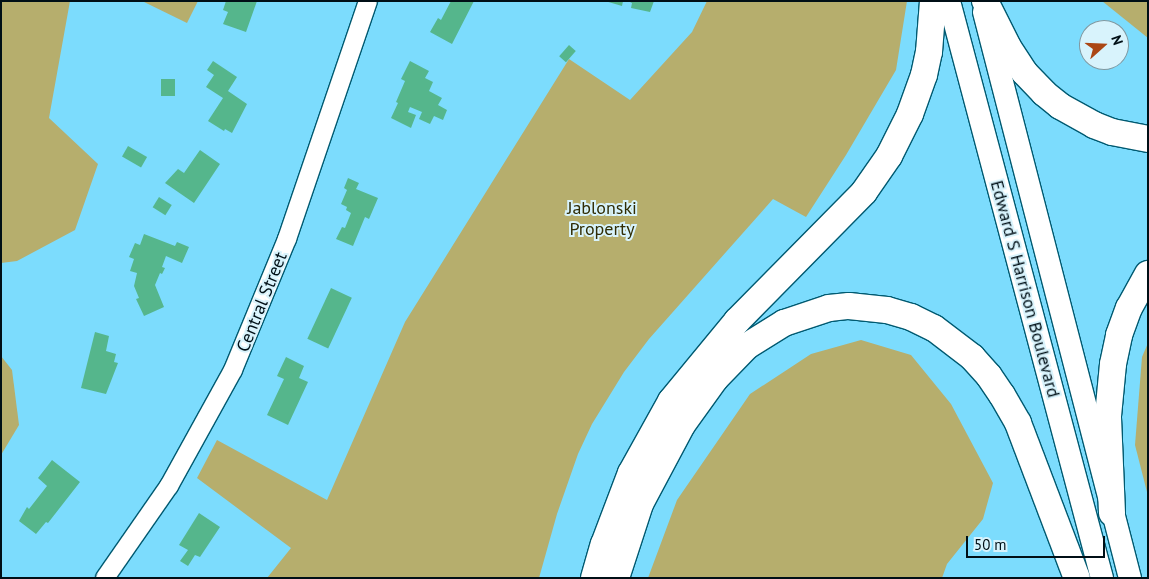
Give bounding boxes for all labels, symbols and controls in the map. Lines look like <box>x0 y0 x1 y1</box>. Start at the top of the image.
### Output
north arrow <box>1079 20 1129 70</box>
text: N <box>1107 33 1127 48</box>
street label: Edward S Harrison Boulevard <box>986 178 1064 400</box>
park label: Jablonski Property <box>567 198 637 240</box>
street label: Central Street <box>232 249 292 355</box>
scale bar <box>969 526 1108 558</box>
text: 50 m <box>974 535 1007 554</box>

